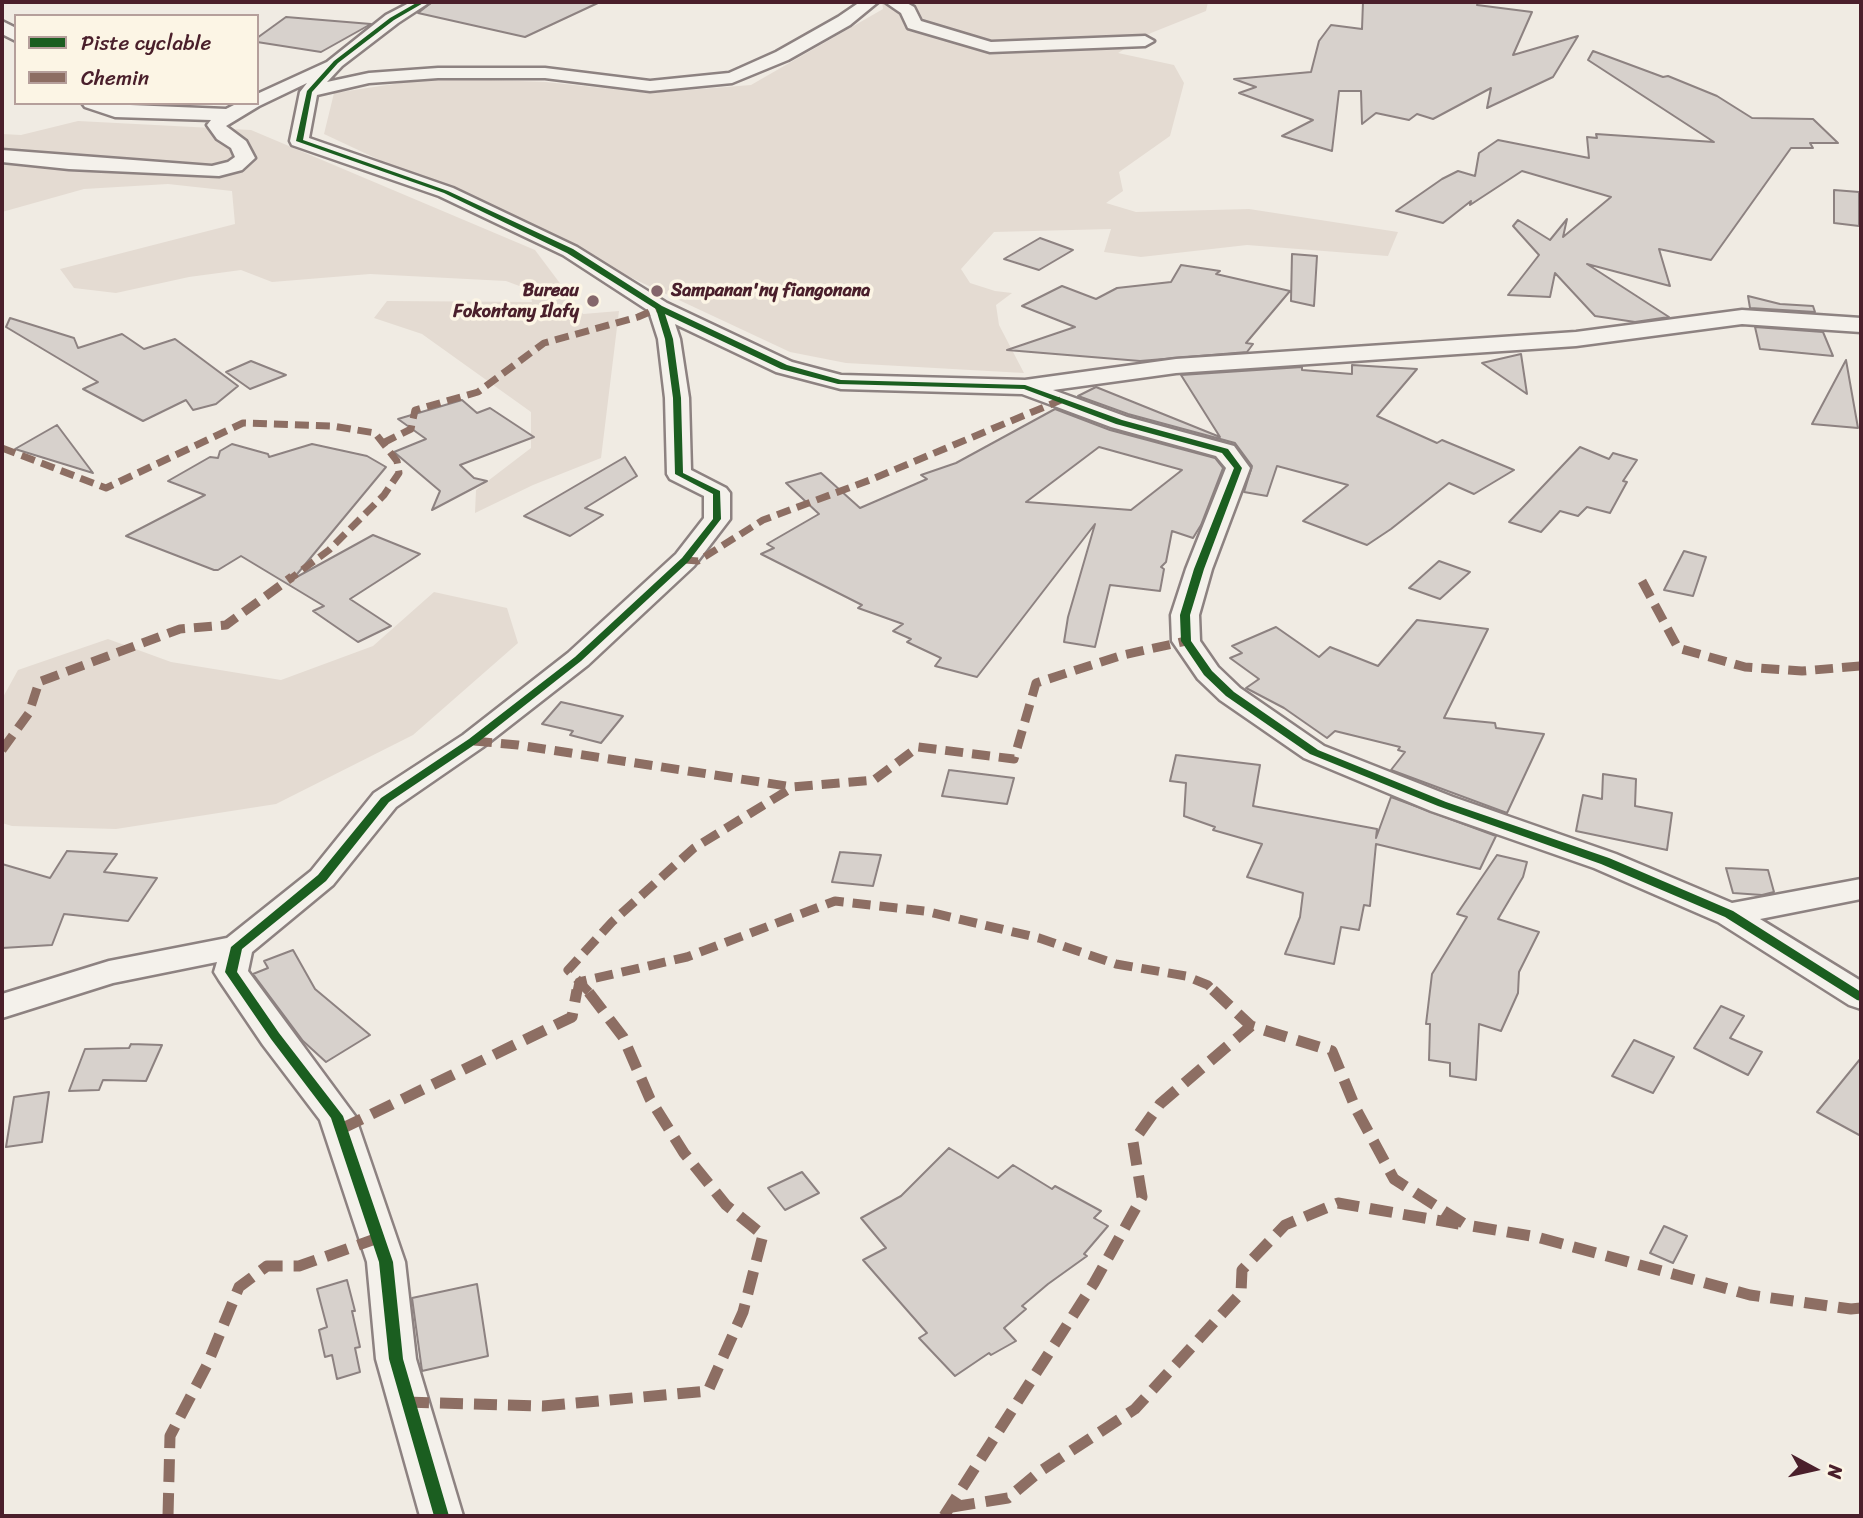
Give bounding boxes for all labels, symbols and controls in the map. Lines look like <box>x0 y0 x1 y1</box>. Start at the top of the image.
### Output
legend <box>14 14 259 105</box>
text: Piste cyclable <box>81 24 211 62</box>
text: Chemin <box>81 59 149 97</box>
place label: Bureau Fokontany Ilafy <box>453 280 579 322</box>
place label: Sampanan'ny fiangonana <box>671 280 870 302</box>
marker: Sampanan'ny fiangonana <box>649 283 665 299</box>
marker: Bureau Fokontany Ilafy <box>585 293 601 309</box>
north arrow <box>1779 1434 1849 1504</box>
text: N <box>1818 1463 1853 1481</box>

